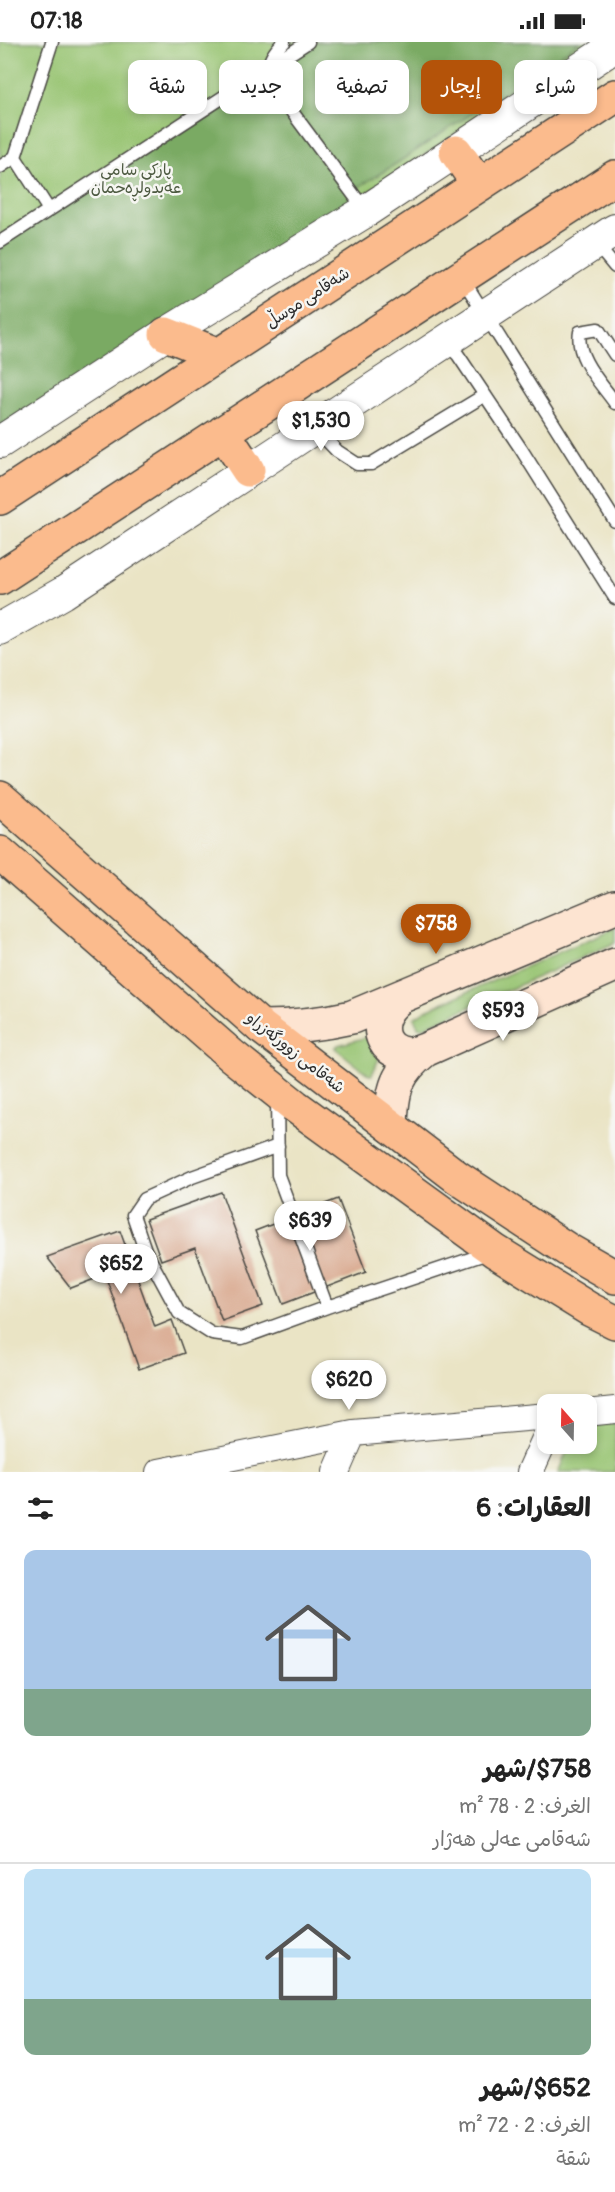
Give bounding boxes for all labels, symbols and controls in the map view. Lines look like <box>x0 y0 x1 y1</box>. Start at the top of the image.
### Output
text: 07:18 <box>30 7 82 35</box>
chip: شقة <box>128 60 207 114</box>
chip: جديد <box>219 60 303 114</box>
chip: تصفية <box>315 60 409 114</box>
chip: إيجار <box>421 60 502 114</box>
chip: شراء <box>514 60 597 114</box>
park label: پارکی سامی عەبدولڕەحمان <box>91 160 181 202</box>
street label: شەقامی موسڵ <box>261 262 353 332</box>
pin: $1,530 <box>272 401 370 452</box>
text: $1,530 <box>291 408 351 433</box>
pin: $758 <box>400 904 472 955</box>
text: $758 <box>415 911 457 936</box>
pin: $593 <box>467 991 539 1042</box>
text: $593 <box>481 998 525 1023</box>
street label: شەقامی زوورگەزراو <box>241 1008 349 1097</box>
pin: $639 <box>274 1201 346 1252</box>
text: $639 <box>288 1208 332 1233</box>
pin: $652 <box>85 1244 157 1295</box>
text: $652 <box>99 1251 143 1276</box>
pin: $620 <box>313 1360 385 1411</box>
text: $620 <box>325 1367 373 1392</box>
north arrow <box>537 1394 597 1454</box>
map controls <box>537 1394 597 1454</box>
icon: filters <box>24 1492 57 1525</box>
text: العقارات: 6 <box>476 1492 591 1524</box>
icon: home <box>254 1589 362 1697</box>
text: $758/شهر <box>483 1753 591 1785</box>
text: الغرف: 2 · 78 m² <box>459 1794 591 1819</box>
text: شەقامی عەلی هەژار <box>432 1827 591 1852</box>
icon: home <box>254 1908 362 2016</box>
text: $652/شهر <box>481 2072 591 2104</box>
text: الغرف: 2 · 72 m² <box>458 2113 591 2138</box>
text: شقة <box>556 2146 591 2171</box>

